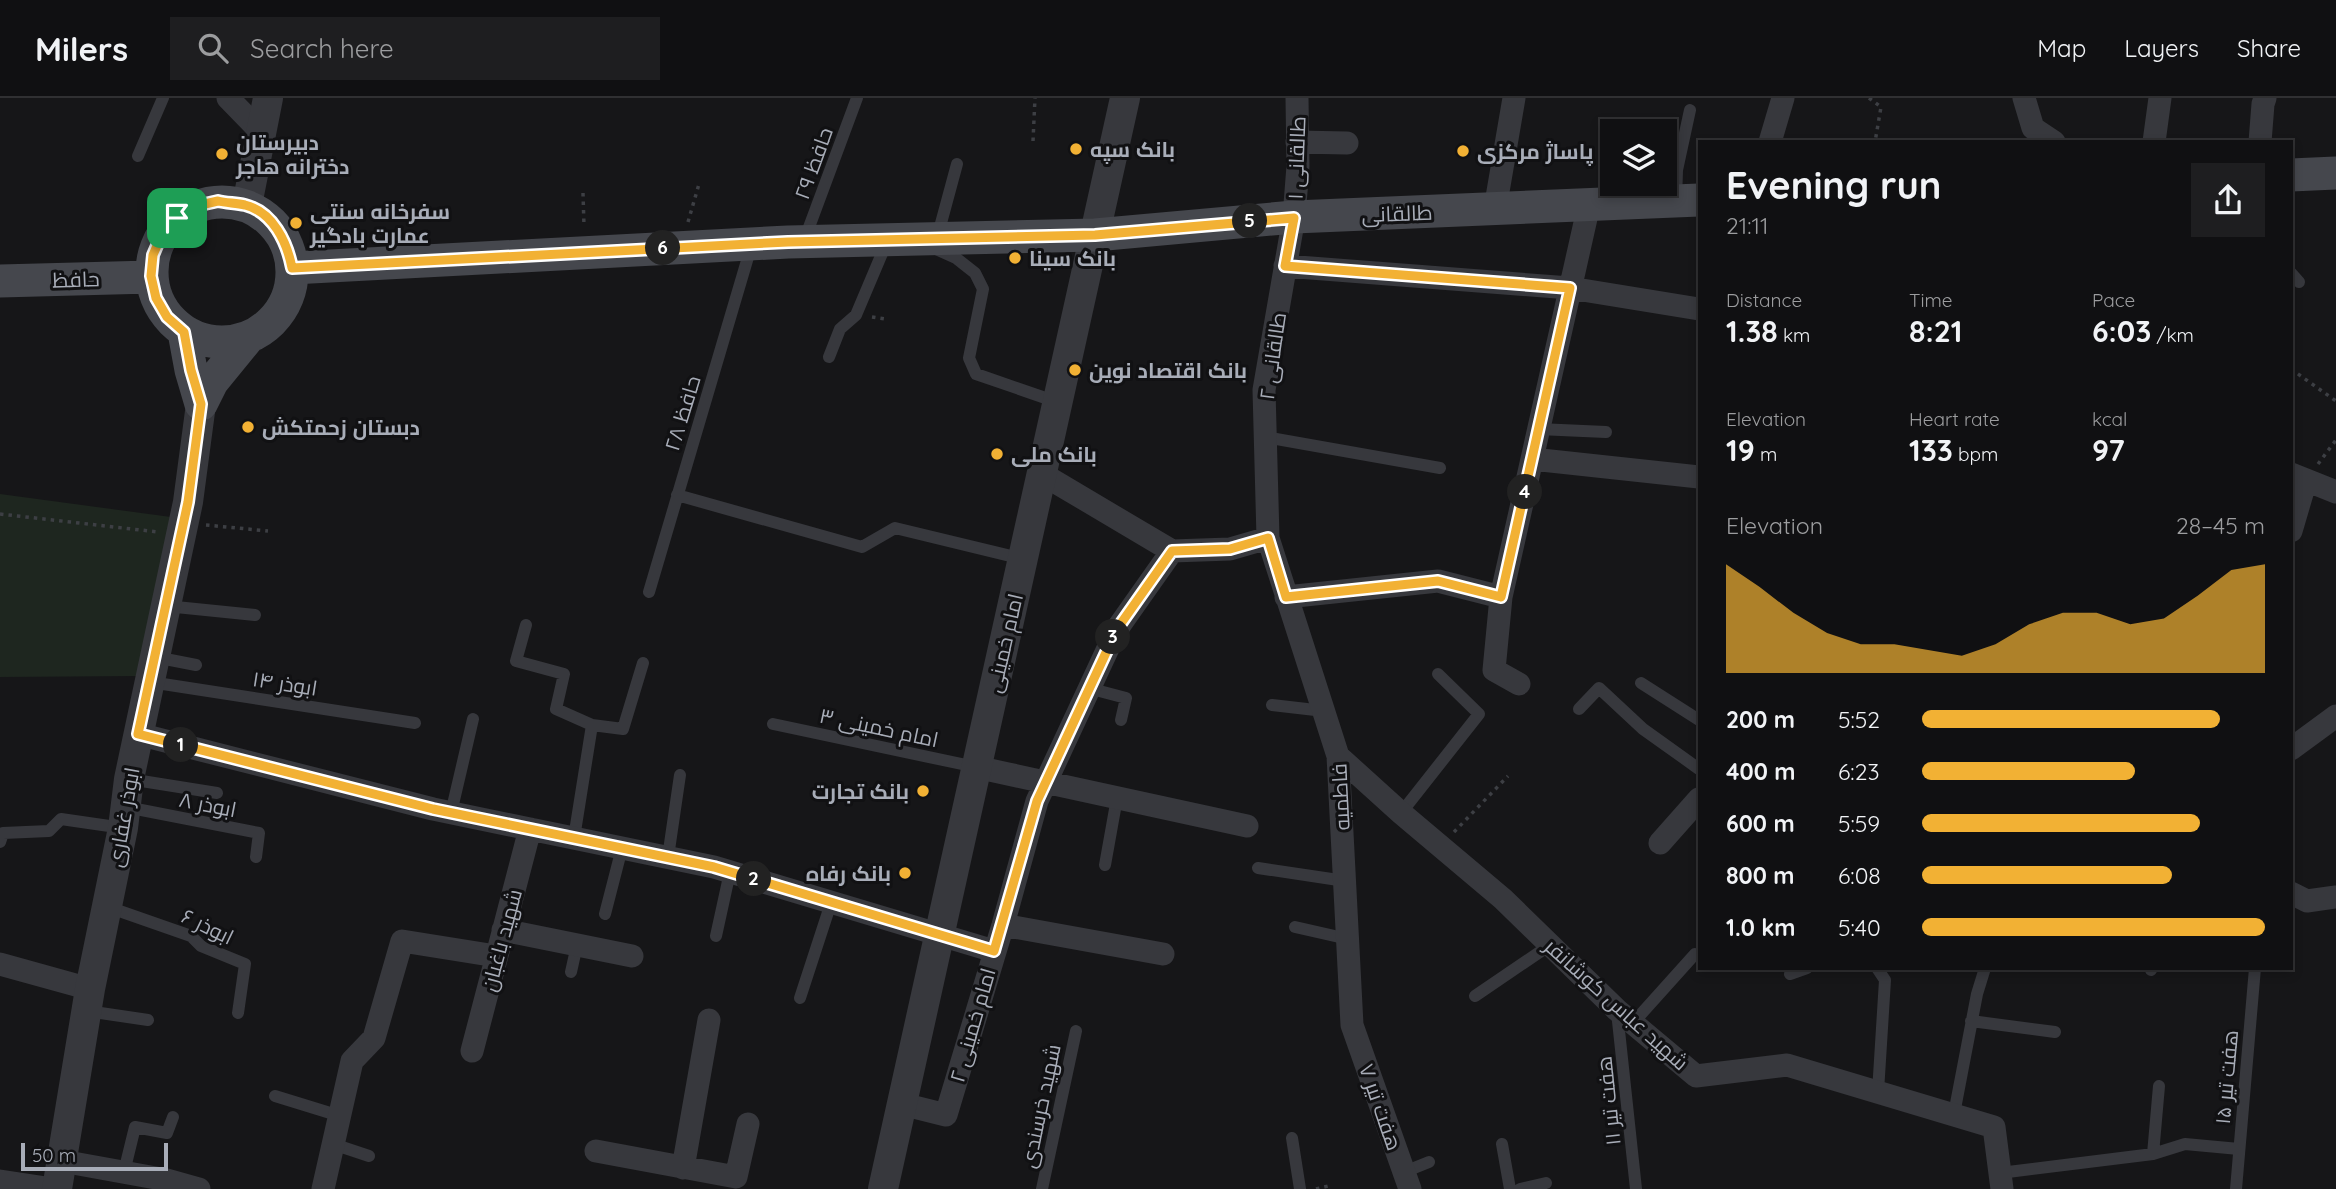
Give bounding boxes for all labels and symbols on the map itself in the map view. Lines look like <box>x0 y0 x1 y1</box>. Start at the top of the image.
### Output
street label: طالقانی ۱ <box>1282 116 1311 200</box>
street label: حافظ ۲۹ <box>788 123 838 203</box>
place label: دبیرستان دخترانه هاجر <box>235 129 349 179</box>
place label: بانک سپه <box>1090 136 1175 164</box>
place label: پاساژ مرکزی <box>1477 138 1594 167</box>
marker: بانک سپه <box>1068 141 1084 157</box>
marker: پاساژ مرکزی <box>1455 143 1471 159</box>
marker: دبیرستان دخترانه هاجر <box>214 146 230 162</box>
pin <box>147 188 207 248</box>
place label: سفرخانه سنتی عمارت بادگیر <box>309 198 450 248</box>
street label: طالقانی <box>1361 199 1433 228</box>
pin: 5 <box>1232 204 1268 238</box>
marker: سفرخانه سنتی عمارت بادگیر <box>288 215 304 231</box>
pin: 6 <box>646 230 680 266</box>
place label: بانک سینا <box>1029 245 1116 271</box>
marker: بانک سینا <box>1007 250 1023 266</box>
street label: حافظ <box>52 265 100 293</box>
street label: طالقانی ۲ <box>1253 311 1292 402</box>
place label: بانک اقتصاد نوین <box>1089 357 1247 384</box>
marker: بانک اقتصاد نوین <box>1067 362 1083 378</box>
street label: حافظ ۲۸ <box>658 372 706 454</box>
place label: دبستان زحمتکش <box>262 414 420 440</box>
marker: دبستان زحمتکش <box>240 419 256 435</box>
place label: بانک ملی <box>1011 441 1097 467</box>
marker: بانک ملی <box>989 446 1005 462</box>
pin: 4 <box>1508 474 1542 510</box>
street label: امام خمینی <box>980 591 1030 696</box>
pin: 3 <box>1096 620 1130 654</box>
street label: ابوذر ۱۴ <box>251 665 319 701</box>
street label: امام خمینی ۳ <box>817 702 941 754</box>
pin: 1 <box>164 728 198 762</box>
street label: فاطمیه <box>1325 763 1355 831</box>
street label: ابوذر غفاری <box>101 765 146 869</box>
place label: بانک تجارت <box>812 778 909 804</box>
marker: بانک تجارت <box>915 783 931 799</box>
street label: ابوذر ۸ <box>177 786 239 822</box>
place label: بانک رفاه <box>806 860 891 886</box>
pin: 2 <box>736 862 772 896</box>
marker: بانک رفاه <box>897 865 913 881</box>
street label: شهید باغبان <box>475 886 528 994</box>
street label: ابوذر ۶ <box>178 902 238 950</box>
street label: شهید عباس کوشانفر <box>1538 932 1694 1076</box>
street label: امام خمینی ۲ <box>943 965 1003 1086</box>
street label: هفت تیر ۱۵ <box>2209 1029 2243 1125</box>
street label: شهید خرسندی <box>1014 1042 1067 1170</box>
street label: هفت تیر ۱۱ <box>1590 1055 1626 1147</box>
street label: هفت تیر ۷ <box>1354 1060 1408 1154</box>
scale bar <box>21 1140 168 1172</box>

